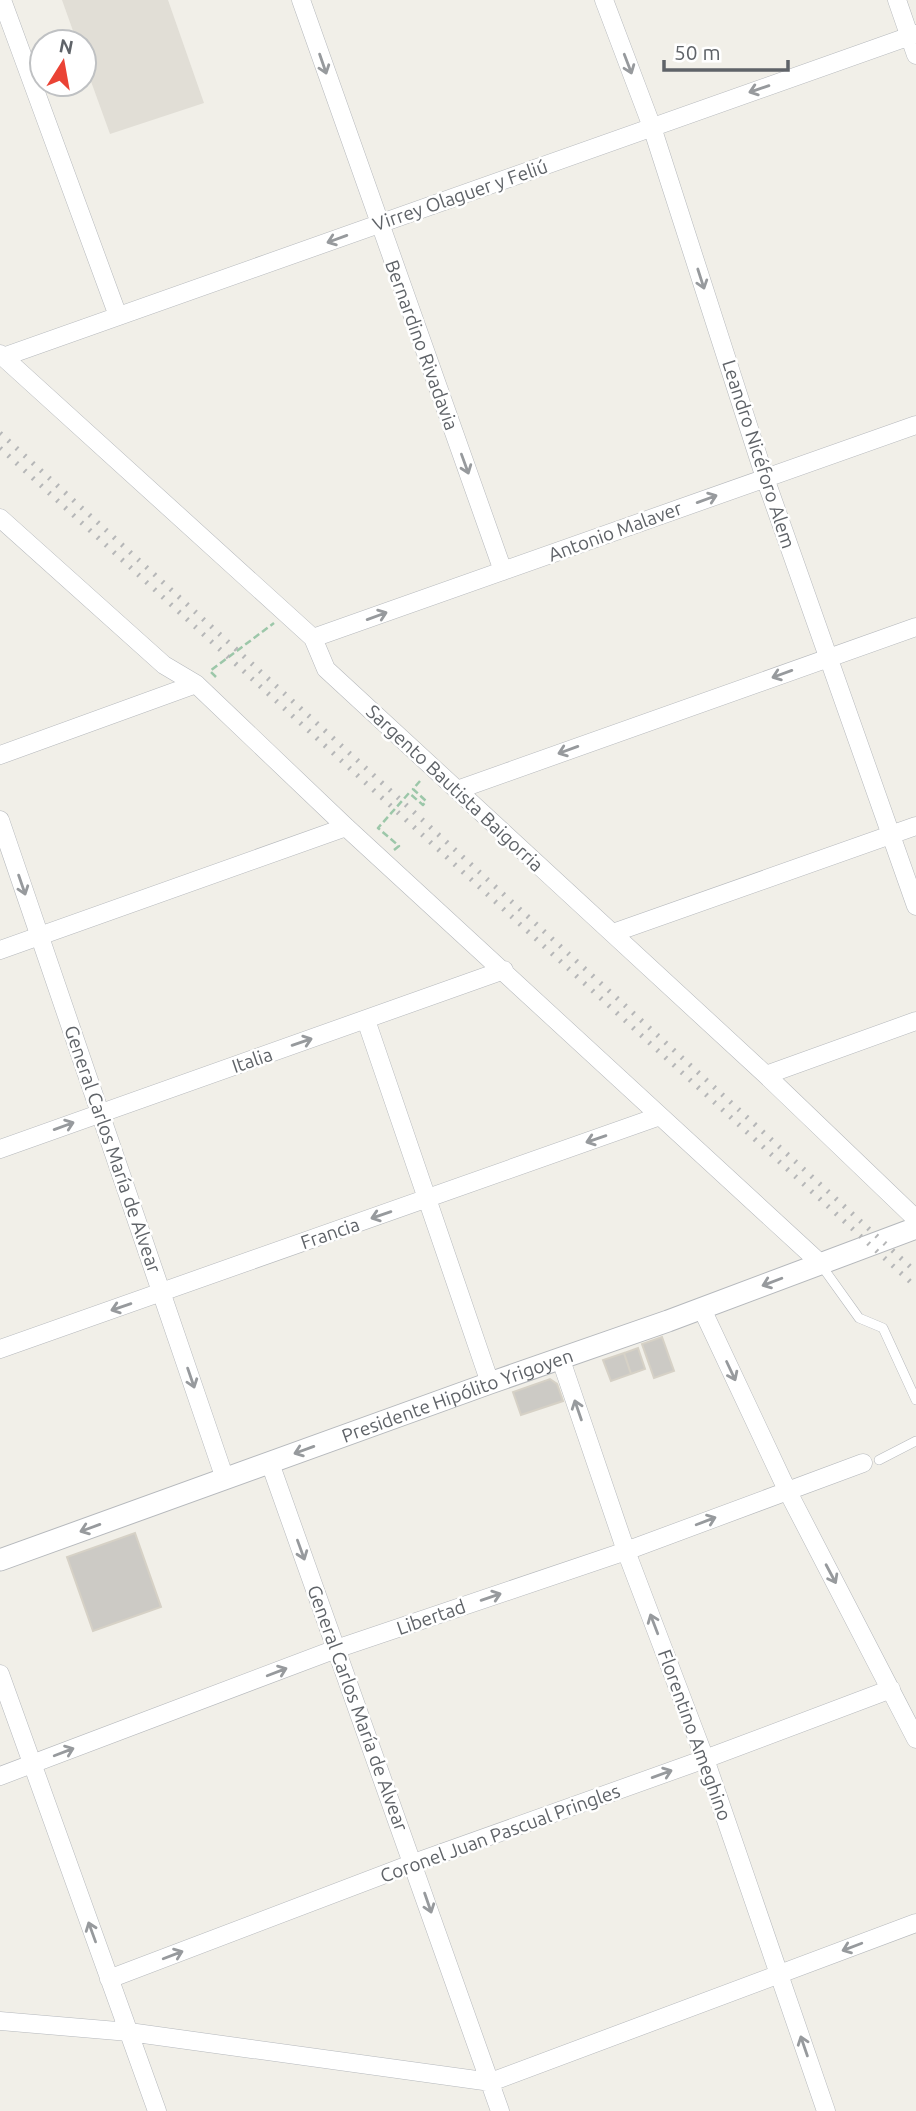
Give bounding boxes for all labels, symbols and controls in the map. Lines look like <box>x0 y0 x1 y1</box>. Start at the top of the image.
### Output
north arrow <box>28 28 98 98</box>
scale bar <box>664 28 788 72</box>
text: N <box>57 34 75 58</box>
text: 50 m <box>674 40 721 64</box>
one-way arrow <box>623 52 636 74</box>
one-way arrow <box>318 53 330 75</box>
one-way arrow <box>749 84 771 96</box>
street label: Virrey Olaguer y Feliú <box>370 155 550 235</box>
one-way arrow <box>326 233 348 246</box>
street label: Bernardino Rivadavia <box>381 257 463 433</box>
one-way arrow <box>696 268 708 290</box>
street label: Leandro Nicéforo Alem <box>718 357 800 551</box>
one-way arrow <box>460 452 472 474</box>
one-way arrow <box>696 491 718 504</box>
street label: Antonio Malaver <box>545 497 685 565</box>
one-way arrow <box>366 609 388 621</box>
one-way arrow <box>772 669 794 681</box>
street label: Sargento Bautista Baigorria <box>362 700 548 876</box>
one-way arrow <box>558 745 579 758</box>
one-way arrow <box>17 873 29 895</box>
street label: General Carlos María de Alvear <box>60 1022 166 1276</box>
one-way arrow <box>291 1035 313 1047</box>
street label: Italia <box>229 1043 275 1077</box>
one-way arrow <box>53 1119 75 1131</box>
one-way arrow <box>585 1133 607 1146</box>
one-way arrow <box>371 1210 393 1222</box>
street label: Francia <box>298 1213 362 1253</box>
one-way arrow <box>761 1276 783 1289</box>
one-way arrow <box>110 1302 132 1314</box>
street label: Presidente Hipólito Yrigoyen <box>339 1344 576 1447</box>
one-way arrow <box>725 1359 738 1381</box>
one-way arrow <box>185 1367 198 1389</box>
one-way arrow <box>571 1399 583 1421</box>
one-way arrow <box>293 1445 315 1457</box>
one-way arrow <box>694 1514 716 1526</box>
one-way arrow <box>80 1523 102 1535</box>
one-way arrow <box>296 1539 308 1561</box>
one-way arrow <box>825 1564 839 1584</box>
street label: General Carlos María de Alvear <box>303 1582 413 1834</box>
one-way arrow <box>480 1590 502 1602</box>
street label: Libertad <box>394 1595 468 1639</box>
one-way arrow <box>647 1614 659 1636</box>
street label: Florentino Ameghino <box>654 1646 736 1824</box>
one-way arrow <box>265 1665 287 1677</box>
one-way arrow <box>52 1745 74 1757</box>
one-way arrow <box>651 1767 673 1780</box>
street label: Coronel Juan Pascual Pringles <box>377 1779 623 1887</box>
one-way arrow <box>422 1891 435 1913</box>
one-way arrow <box>85 1921 97 1943</box>
one-way arrow <box>842 1941 864 1954</box>
one-way arrow <box>161 1947 183 1960</box>
one-way arrow <box>797 2036 809 2058</box>

